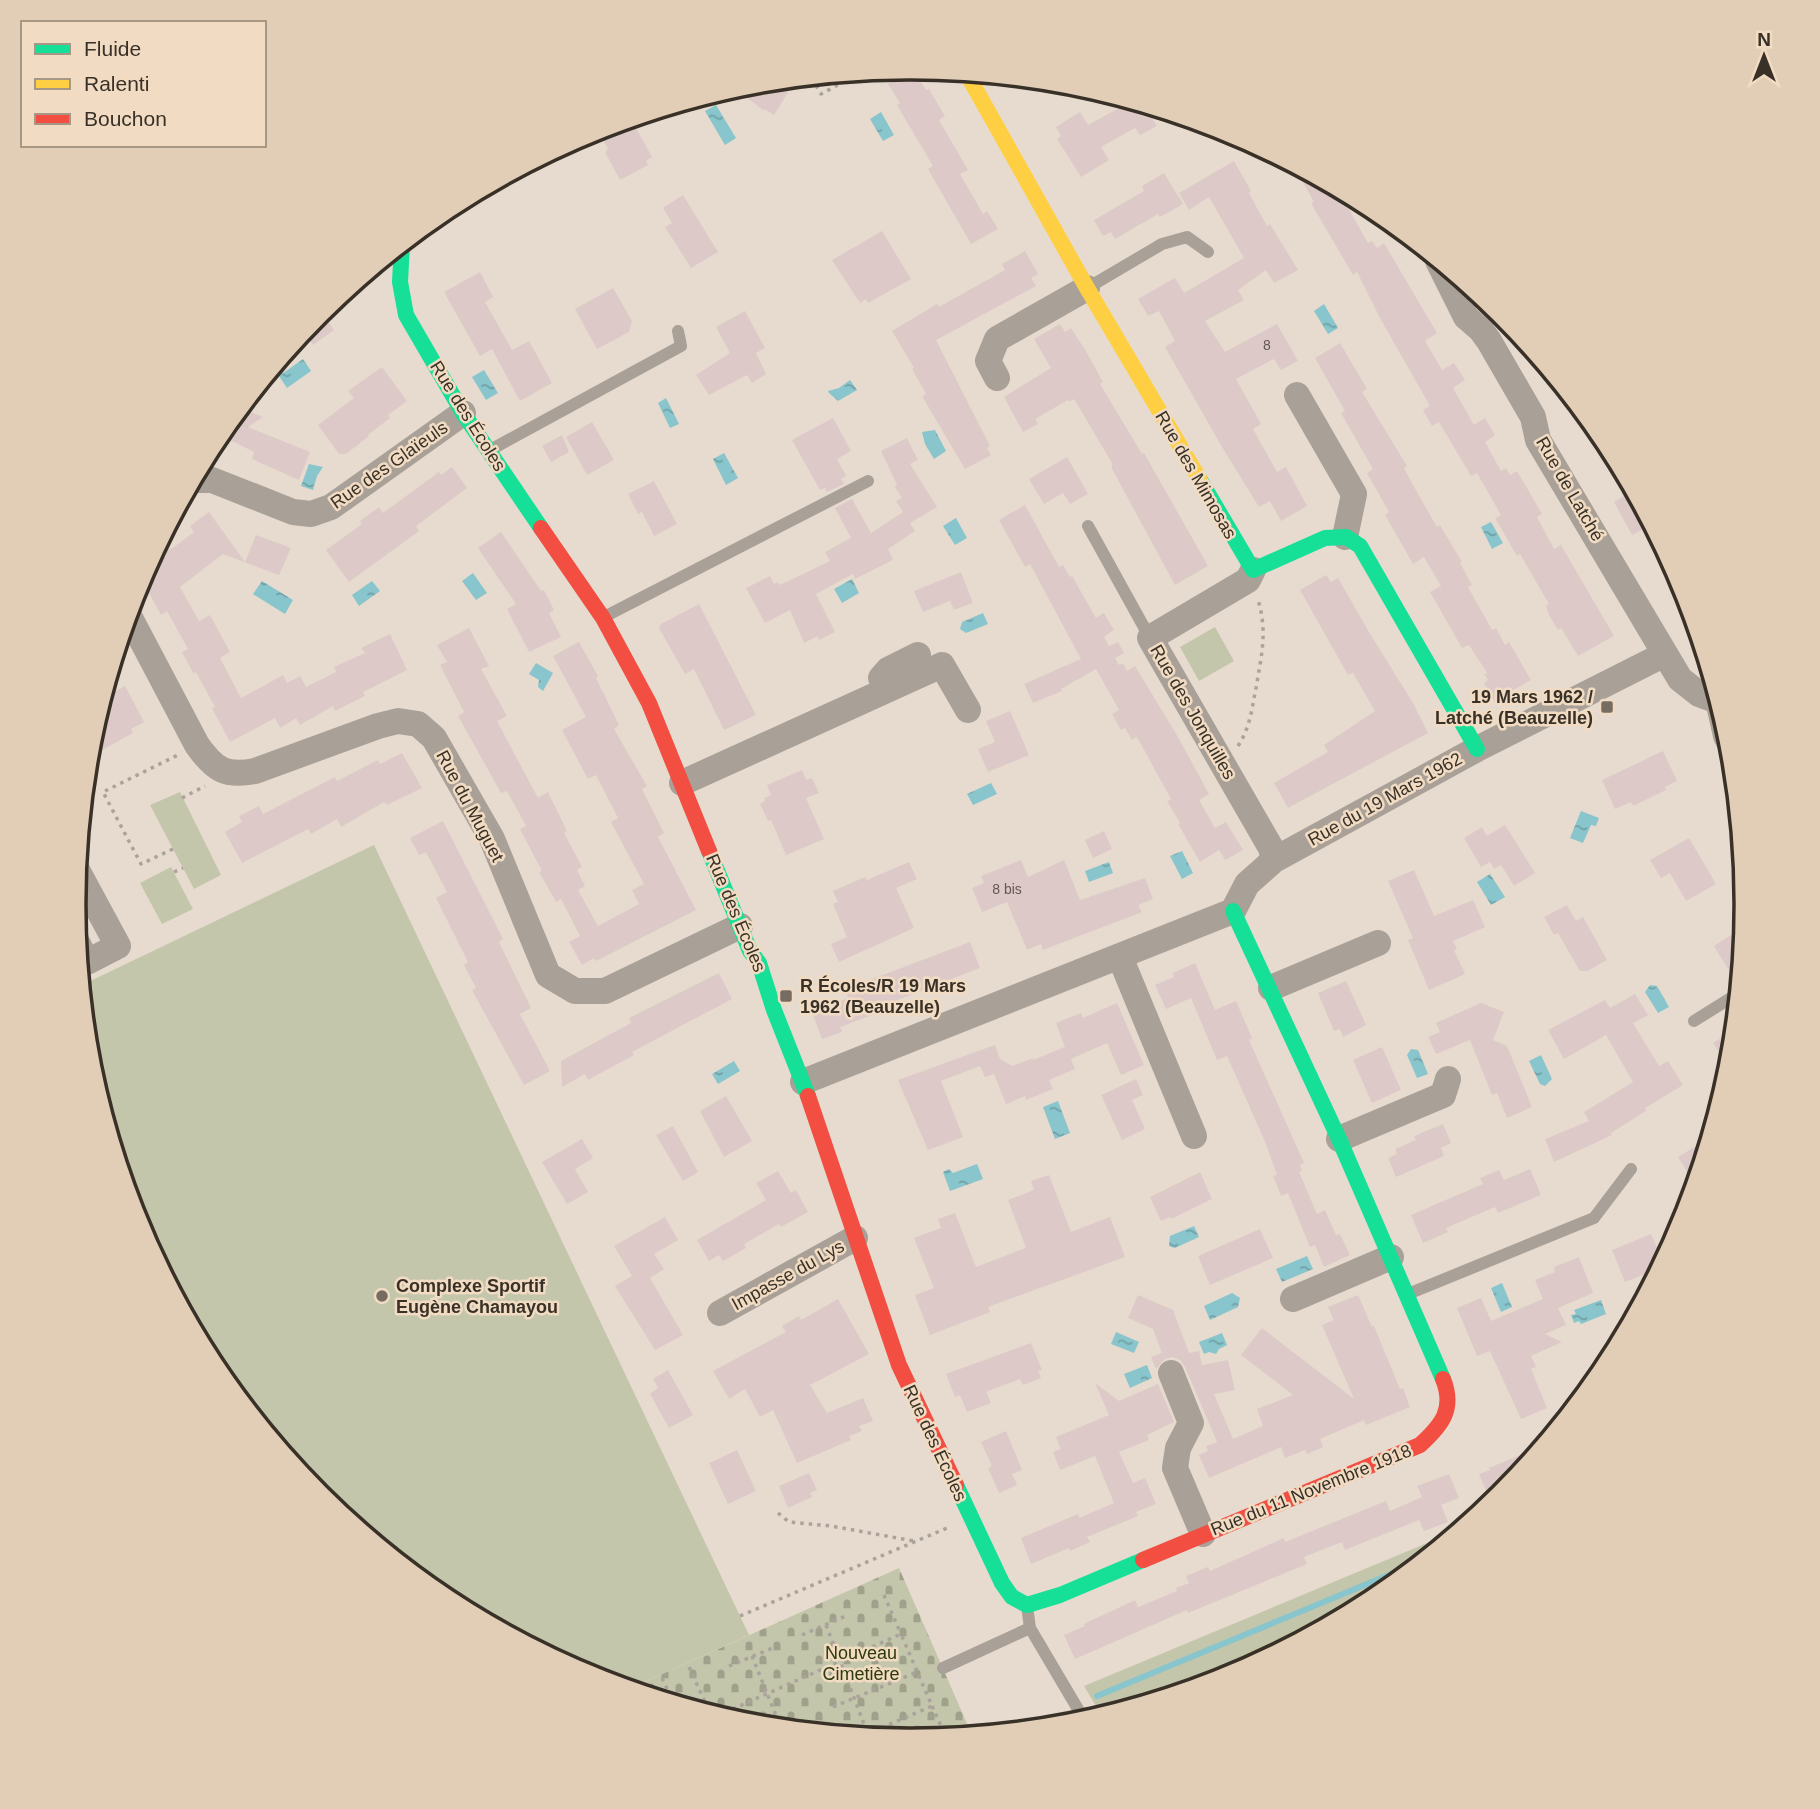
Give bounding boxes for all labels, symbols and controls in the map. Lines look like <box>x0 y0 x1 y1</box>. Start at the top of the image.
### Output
legend <box>21 21 266 147</box>
north arrow <box>1729 21 1799 91</box>
text: N <box>1757 29 1771 50</box>
text: Fluide <box>84 37 141 60</box>
text: Ralenti <box>84 72 149 95</box>
text: Bouchon <box>84 107 167 130</box>
house number: 8 <box>1263 337 1271 353</box>
street label: Rue des Écoles <box>426 357 510 475</box>
street label: Rue des Mimosas <box>1151 408 1241 542</box>
street label: Rue des Glaïeuls <box>327 417 451 513</box>
street label: Rue de Latché <box>1532 433 1608 545</box>
street label: Rue des Jonquilles <box>1146 641 1240 783</box>
place label: 19 Mars 1962 / Latché (Beauzelle) <box>1435 687 1593 728</box>
marker: 19 Mars 1962 / Latché (Beauzelle) <box>1599 699 1615 715</box>
street label: Rue du Muguet <box>432 747 508 865</box>
street label: Rue du 19 Mars 1962 <box>1304 748 1466 850</box>
street label: Rue des Écoles <box>702 851 770 975</box>
house number: 8 bis <box>992 881 1022 897</box>
place label: R Écoles/R 19 Mars 1962 (Beauzelle) <box>800 975 966 1017</box>
marker: R Écoles/R 19 Mars 1962 (Beauzelle) <box>778 988 794 1004</box>
street label: Impasse du Lys <box>728 1236 848 1314</box>
place label: Complexe Sportif Eugène Chamayou <box>396 1276 558 1317</box>
marker: Complexe Sportif Eugène Chamayou <box>374 1288 390 1304</box>
street label: Rue des Écoles <box>899 1382 971 1504</box>
street label: Rue du 11 Novembre 1918 <box>1208 1440 1414 1540</box>
park label: Nouveau Cimetière <box>822 1643 900 1684</box>

